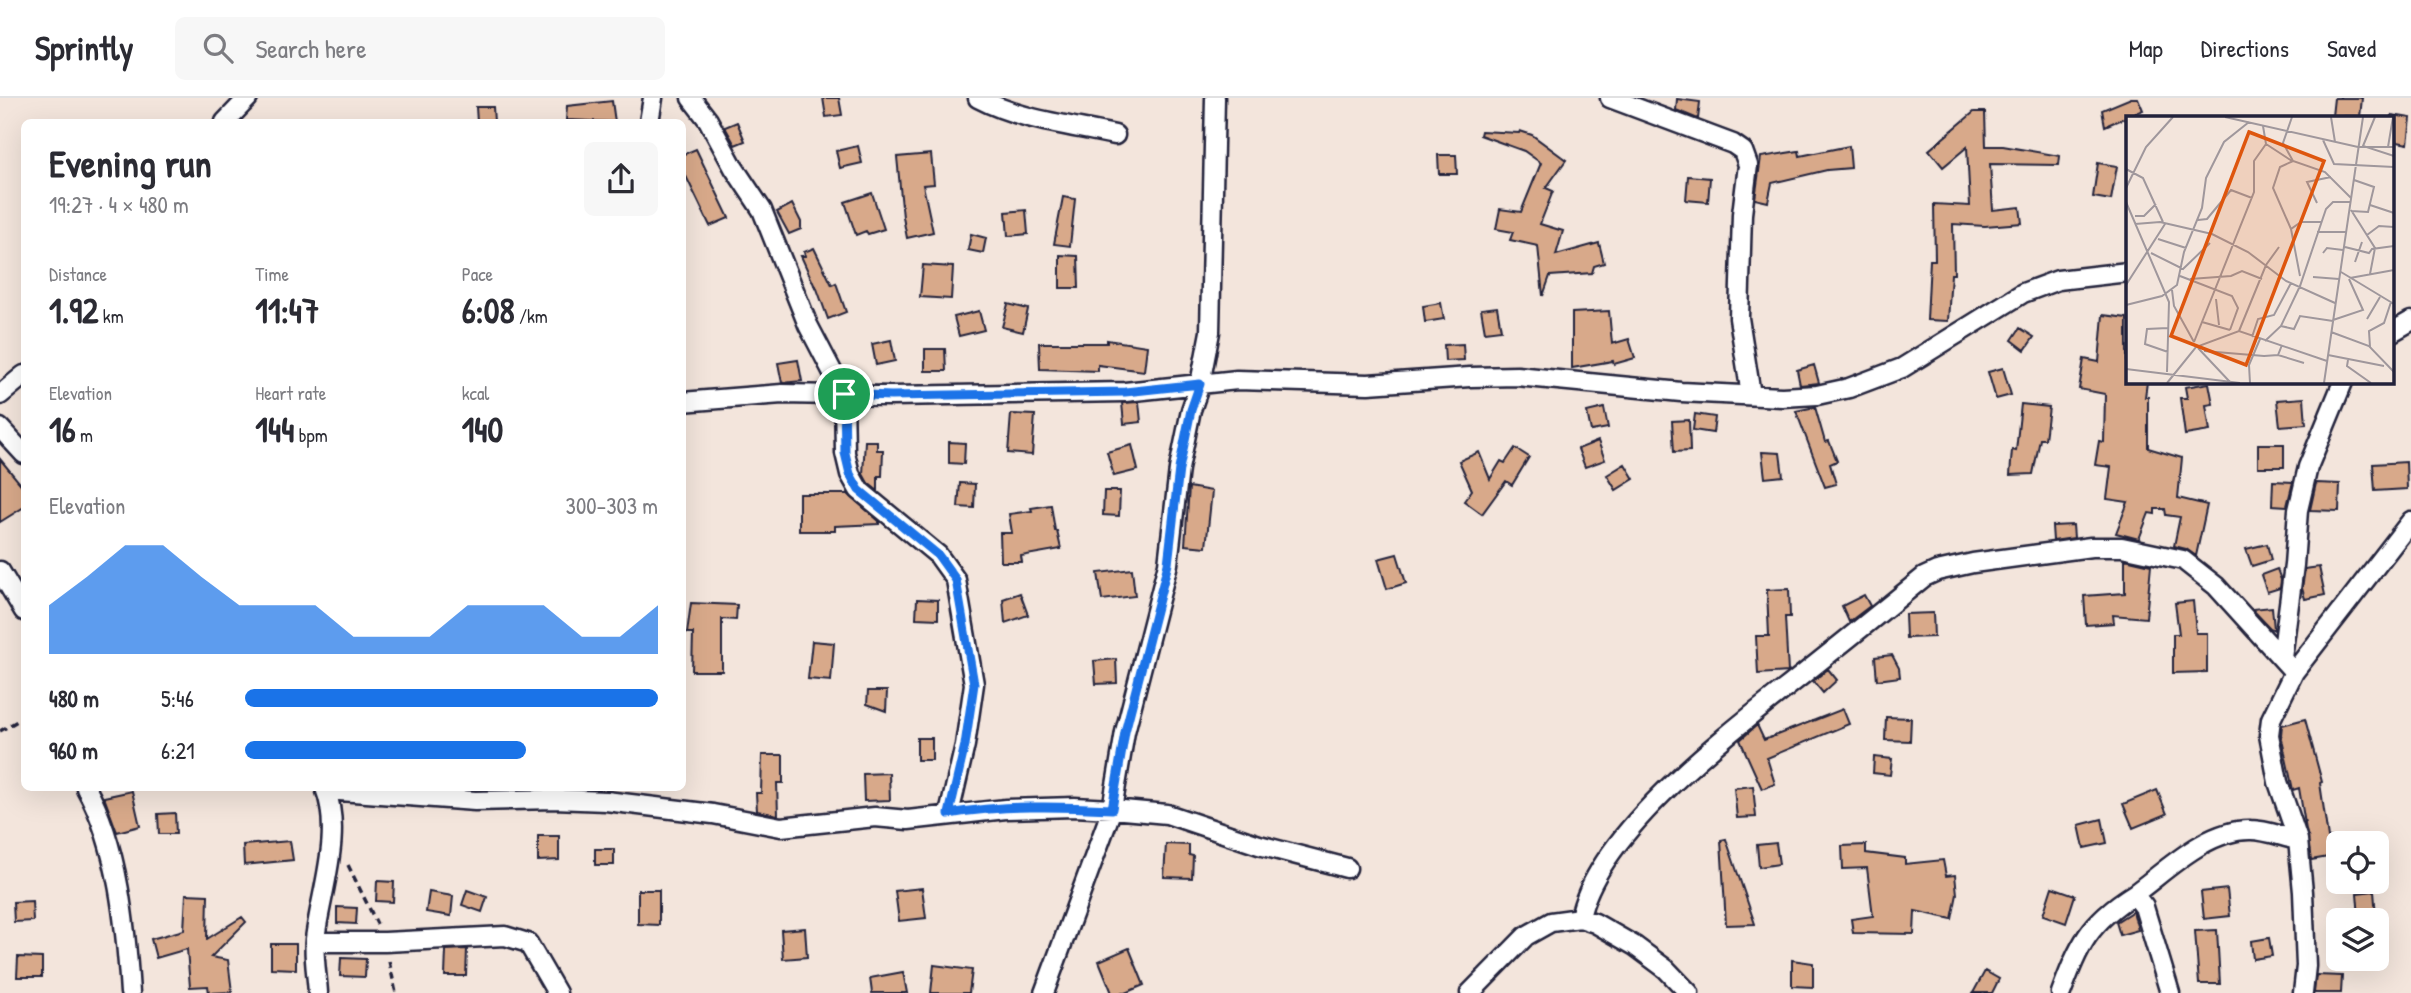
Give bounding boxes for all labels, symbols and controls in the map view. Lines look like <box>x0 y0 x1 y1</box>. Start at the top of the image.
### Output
search box <box>175 17 665 80</box>
text: Sprintly <box>35 26 133 70</box>
icon: search <box>199 29 237 67</box>
text: Search here <box>255 31 366 66</box>
text: Map <box>2129 32 2163 64</box>
text: Directions <box>2201 32 2289 64</box>
text: Saved <box>2327 32 2376 64</box>
inset map <box>2126 116 2394 383</box>
text: Evening run <box>49 137 212 189</box>
button: share <box>584 142 658 216</box>
text: 19:27 · 4 × 480 m <box>49 189 189 220</box>
text: Distance <box>49 261 107 287</box>
text: Time <box>255 261 289 287</box>
text: Pace <box>462 261 493 287</box>
text: 1.92 <box>49 287 98 334</box>
text: 11:47 <box>255 287 319 334</box>
text: 6:08 <box>462 287 515 334</box>
text: km <box>98 303 124 329</box>
text: /km <box>515 303 548 329</box>
pin <box>814 364 874 424</box>
icon: arrive <box>825 375 863 413</box>
text: Elevation <box>49 380 112 406</box>
text: Heart rate <box>255 380 326 406</box>
text: kcal <box>462 380 489 406</box>
text: 16 <box>49 406 76 453</box>
text: 144 <box>255 406 294 453</box>
text: 140 <box>462 406 503 453</box>
text: m <box>76 422 93 448</box>
text: bpm <box>294 422 328 448</box>
text: Elevation <box>49 490 125 521</box>
text: 300–303 m <box>566 490 658 521</box>
text: 480 m <box>49 683 99 714</box>
text: 5:46 <box>161 683 194 714</box>
text: 960 m <box>49 735 98 766</box>
text: 6:21 <box>161 735 195 766</box>
map controls <box>2326 831 2389 971</box>
button: locate <box>2326 831 2389 894</box>
button: layers <box>2326 908 2389 971</box>

